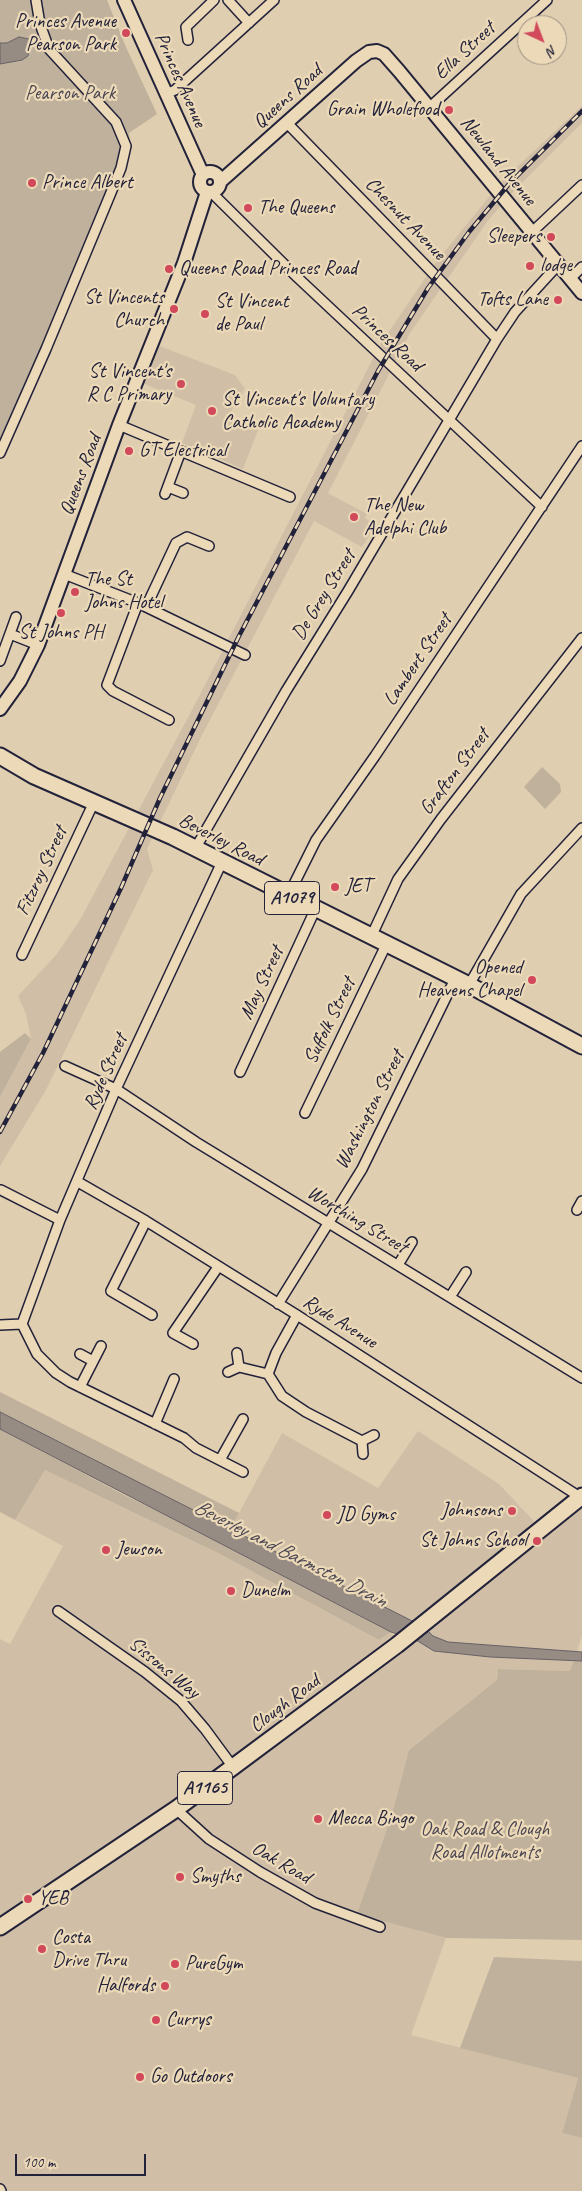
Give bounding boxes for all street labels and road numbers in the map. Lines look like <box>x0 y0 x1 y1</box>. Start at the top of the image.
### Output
street label: Ella Street <box>430 17 500 85</box>
street label: Princes Avenue <box>149 29 211 131</box>
street label: Queens Road <box>249 60 327 134</box>
street label: Newland Avenue <box>455 111 541 211</box>
street label: Chesnut Avenue <box>360 173 450 265</box>
street label: Princes Road <box>346 299 428 377</box>
street label: Queens Road <box>55 431 107 519</box>
street label: De Grey Street <box>287 545 361 645</box>
street label: Lambert Street <box>378 609 458 711</box>
street label: Grafton Street <box>415 724 495 820</box>
street label: Beverley Road <box>174 808 268 872</box>
street label: Fitzroy Street <box>11 823 73 919</box>
road number: A1079 <box>264 881 320 914</box>
street label: May Street <box>235 943 289 1023</box>
street label: Suffolk Street <box>299 974 361 1068</box>
street label: Ryde Street <box>79 1030 133 1114</box>
street label: Washington Street <box>330 1047 410 1173</box>
street label: Worthing Street <box>303 1181 411 1259</box>
street label: Ryde Avenue <box>298 1290 382 1354</box>
street label: Sissons Way <box>124 1632 204 1704</box>
street label: Clough Road <box>245 1670 325 1738</box>
road number: A1165 <box>178 1772 232 1805</box>
street label: Oak Road <box>247 1837 315 1889</box>

